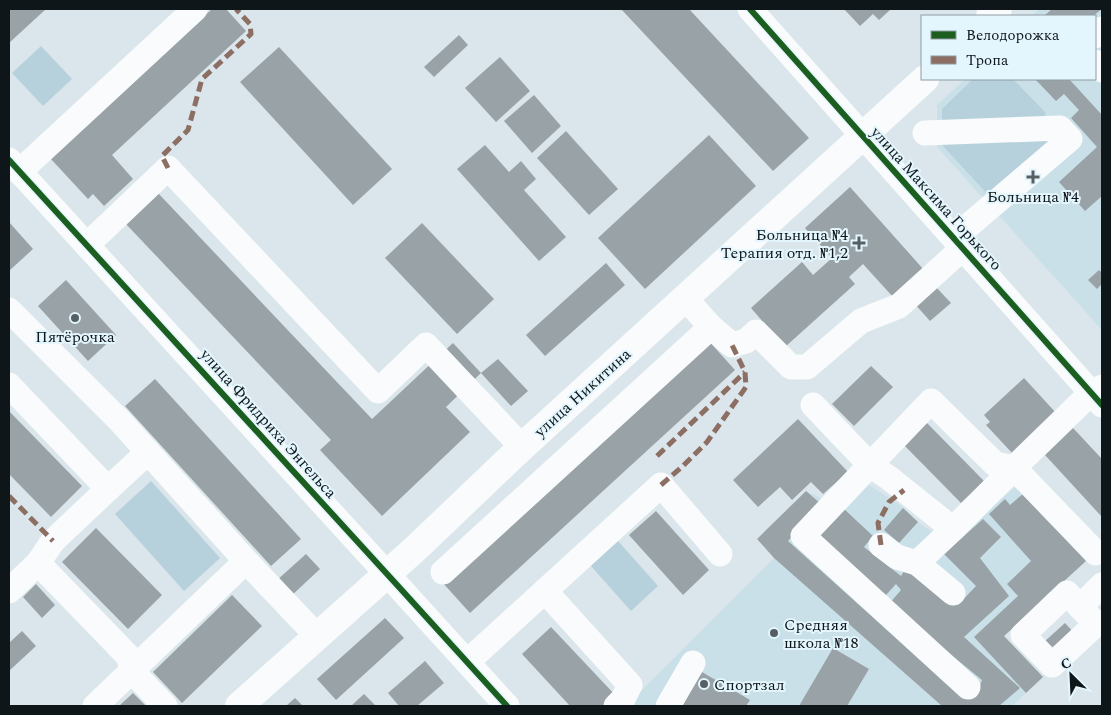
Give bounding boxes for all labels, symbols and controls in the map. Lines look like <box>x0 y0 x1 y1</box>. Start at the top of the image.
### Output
legend <box>921 15 1096 80</box>
text: Велодорожка <box>966 24 1060 47</box>
text: Тропа <box>966 49 1009 72</box>
street label: улица Максима Горького <box>864 121 1008 276</box>
marker: Больница №4 <box>1026 170 1040 184</box>
place label: Больница №4 <box>987 185 1079 209</box>
place label: Больница №4 Терапия отд. №1,2 <box>721 223 848 265</box>
marker: Больница №4 Терапия отд. №1,2 <box>852 236 866 250</box>
marker: Пятёрочка <box>69 312 81 324</box>
place label: Пятёрочка <box>35 325 115 349</box>
street label: улица Фридриха Энгельса <box>194 343 342 504</box>
street label: улица Никитина <box>528 343 637 444</box>
place label: Средняя школа №18 <box>784 613 859 655</box>
marker: Средняя школа №18 <box>768 627 780 639</box>
north arrow <box>1046 650 1096 700</box>
text: С <box>1057 652 1075 675</box>
place label: Спортзал <box>714 673 785 697</box>
marker: Спортзал <box>698 678 710 690</box>

